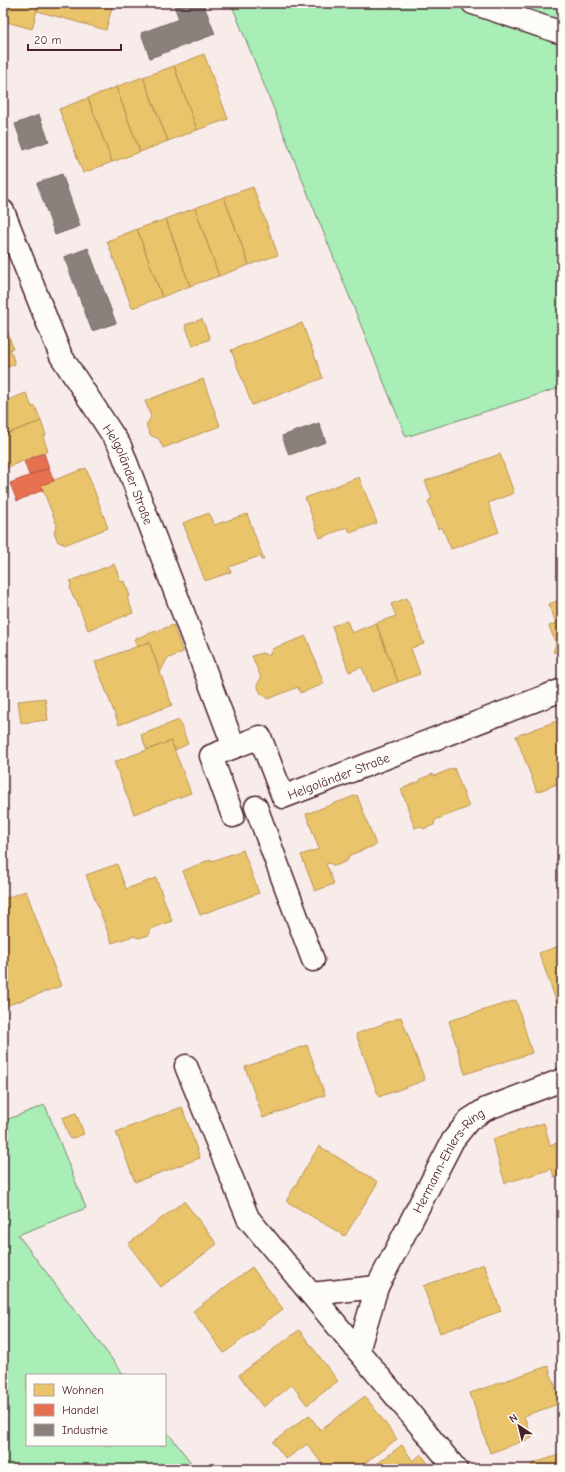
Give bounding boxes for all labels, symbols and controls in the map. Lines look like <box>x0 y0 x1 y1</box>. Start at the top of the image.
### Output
scale bar <box>28 26 121 52</box>
text: 20 m <box>34 33 62 47</box>
street label: Helgoländer Straße <box>100 421 156 527</box>
street label: Helgoländer Straße <box>285 750 392 803</box>
street label: Hermann-Ehlers-Ring <box>410 1105 487 1215</box>
legend <box>26 1374 166 1446</box>
text: Wohnen <box>62 1383 104 1397</box>
text: Handel <box>62 1403 99 1417</box>
north arrow <box>499 1406 539 1446</box>
text: N <box>507 1411 520 1426</box>
text: Industrie <box>62 1423 108 1437</box>

